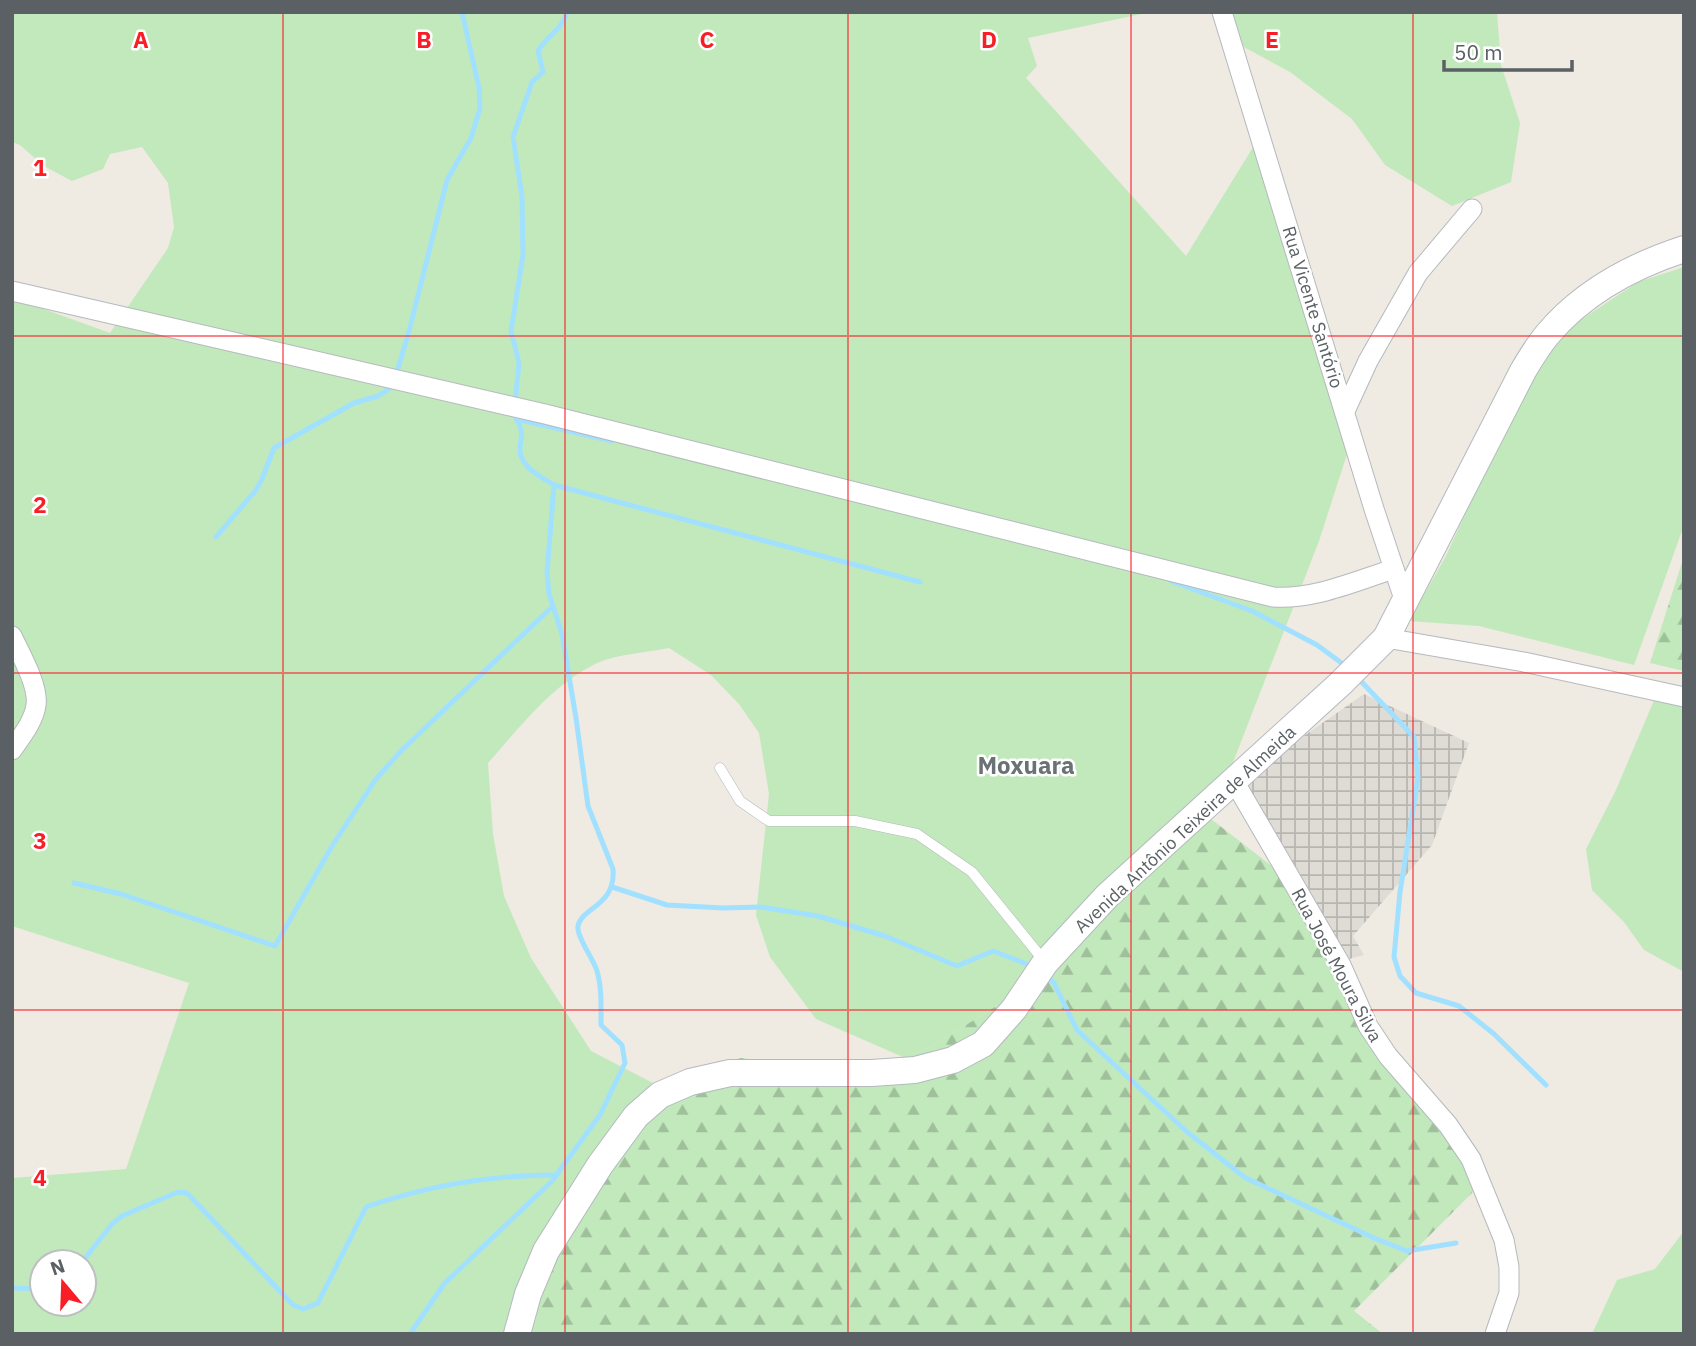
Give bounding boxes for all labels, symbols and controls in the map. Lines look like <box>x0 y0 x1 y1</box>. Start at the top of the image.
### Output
text: A <box>133 24 149 54</box>
text: B <box>416 24 432 54</box>
text: C <box>700 24 715 54</box>
text: D <box>981 24 997 54</box>
text: E <box>1265 24 1279 54</box>
scale bar <box>1444 28 1572 72</box>
text: 50 m <box>1454 38 1503 66</box>
text: 1 <box>33 152 47 182</box>
street label: Rua Vicente Santório <box>1277 223 1349 391</box>
text: 2 <box>33 489 47 519</box>
street label: Avenida Antônio Teixeira de Almeida <box>1070 720 1301 938</box>
district label: Moxuara <box>977 749 1075 781</box>
text: 3 <box>33 825 47 855</box>
street label: Rua José Moura Silva <box>1287 884 1387 1046</box>
text: 4 <box>33 1162 47 1192</box>
north arrow <box>28 1248 98 1318</box>
text: N <box>47 1253 68 1281</box>

